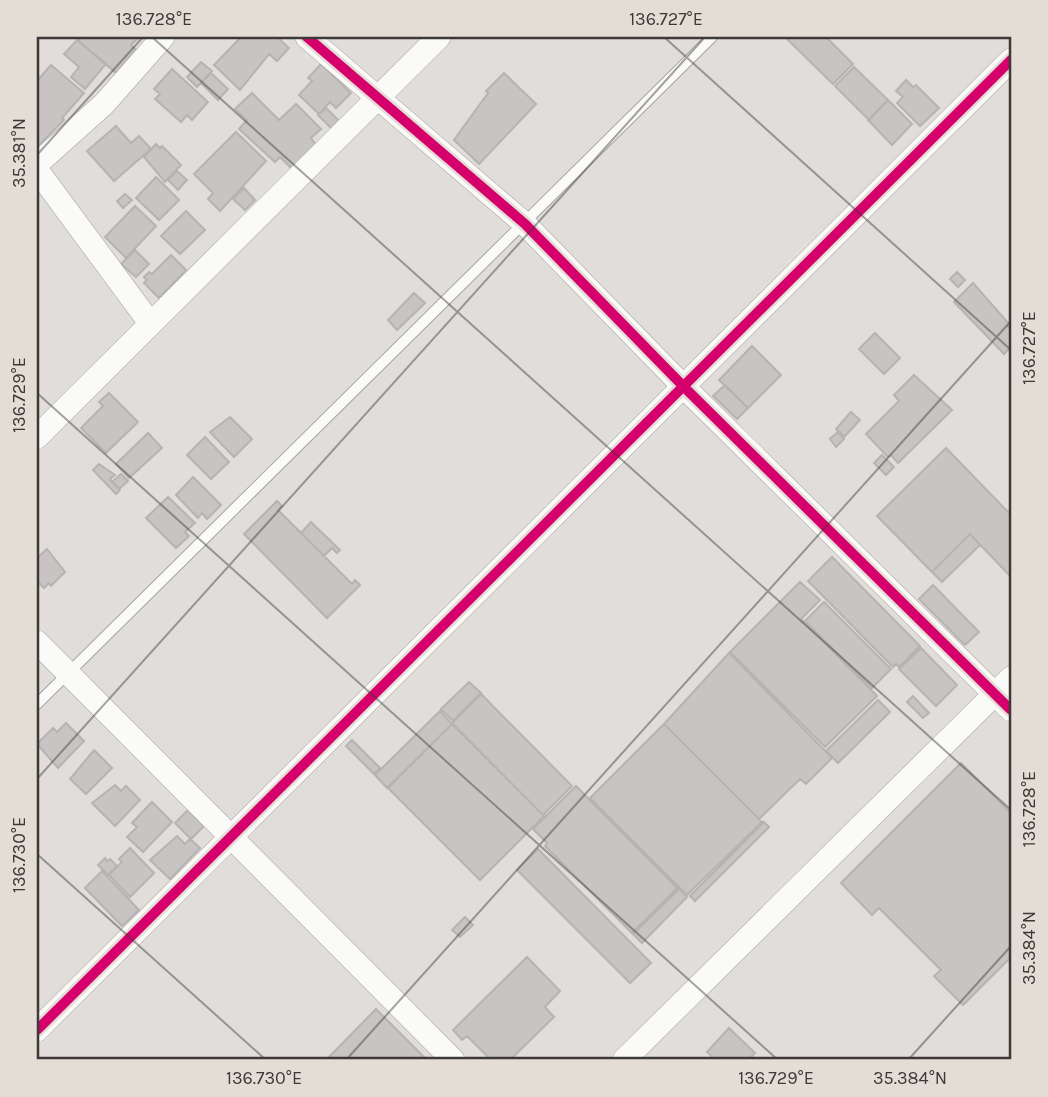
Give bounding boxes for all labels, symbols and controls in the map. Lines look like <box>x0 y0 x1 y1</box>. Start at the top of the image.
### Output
text: 136.728°E <box>116 8 192 30</box>
text: 136.727°E <box>629 8 703 30</box>
text: 35.381°N <box>8 118 30 188</box>
text: 136.727°E <box>1018 311 1040 385</box>
text: 136.729°E <box>8 357 30 433</box>
text: 136.728°E <box>1018 771 1040 847</box>
text: 136.730°E <box>8 817 30 893</box>
text: 35.384°N <box>1018 911 1040 985</box>
text: 136.730°E <box>226 1067 302 1089</box>
text: 136.729°E <box>738 1067 814 1089</box>
text: 35.384°N <box>873 1067 947 1089</box>

